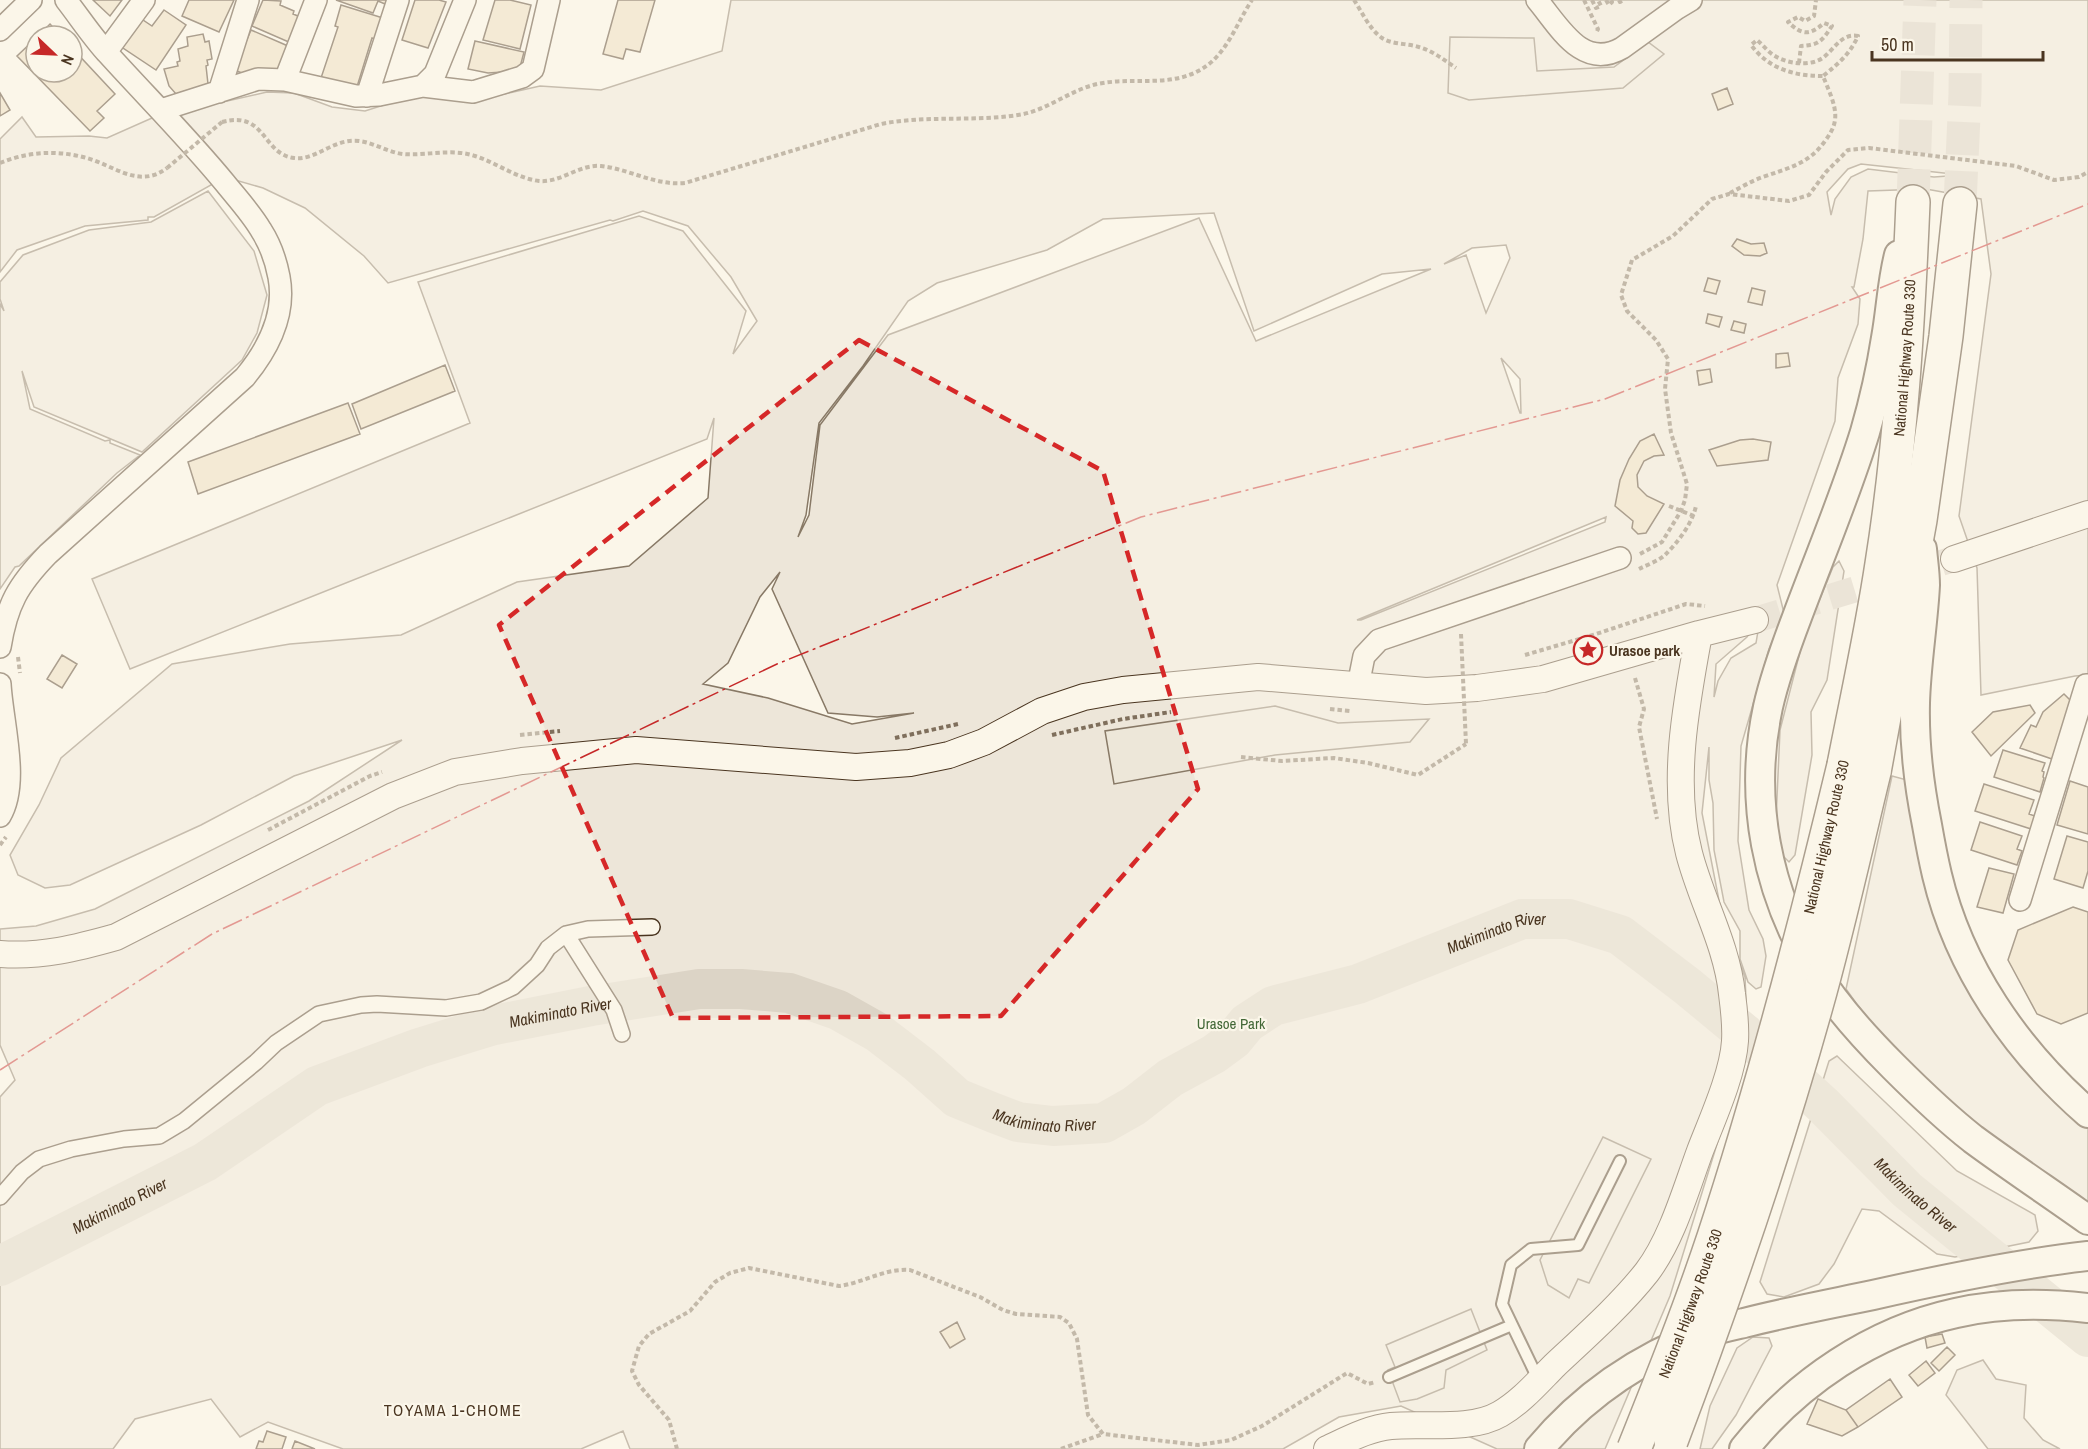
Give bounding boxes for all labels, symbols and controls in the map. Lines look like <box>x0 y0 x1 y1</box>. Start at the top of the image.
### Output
north arrow <box>24 24 84 84</box>
scale bar <box>1872 24 2043 62</box>
text: 50 m <box>1881 32 1914 57</box>
text: N <box>56 51 80 69</box>
street label: National Highway Route 330 <box>1888 279 1920 437</box>
place icon: Urasoe park <box>1572 634 1604 666</box>
place label: Urasoe park <box>1609 640 1680 661</box>
street label: National Highway Route 330 <box>1798 758 1854 916</box>
water label: Makiminato River <box>1444 908 1546 959</box>
water label: Makiminato River <box>507 992 614 1033</box>
park label: Urasoe Park <box>1197 1013 1266 1034</box>
water label: Makiminato River <box>990 1103 1097 1137</box>
water label: Makiminato River <box>1870 1152 1962 1238</box>
water label: Makiminato River <box>68 1172 171 1239</box>
street label: National Highway Route 330 <box>1653 1226 1727 1381</box>
district label: TOYAMA 1-CHOME <box>384 1399 522 1421</box>

